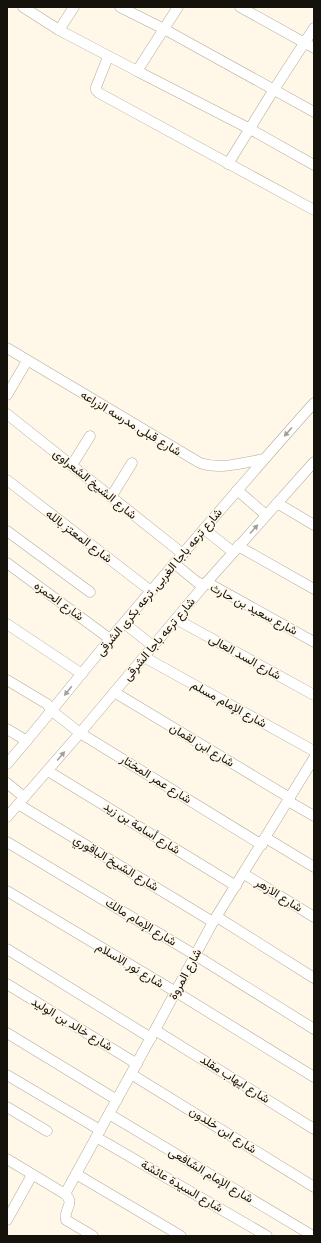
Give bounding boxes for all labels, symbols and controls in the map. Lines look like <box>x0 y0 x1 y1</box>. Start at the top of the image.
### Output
street label: شارع قبلى مدرسه الزراعه <box>77 387 184 460</box>
one-way arrow <box>284 427 293 436</box>
street label: شارع الشيخ الشعراوى <box>49 446 140 523</box>
street label: شارع ترعه باجا الغربى, ترعه بكرى الشرقى <box>93 505 226 660</box>
street label: شارع المعتز بالله <box>42 507 115 567</box>
one-way arrow <box>249 524 258 534</box>
street label: شارع الحمزه <box>30 578 86 625</box>
street label: شارع سعيد بن حارث <box>207 580 300 640</box>
street label: شارع ترعه باجا الشرقى <box>120 595 199 685</box>
street label: شارع السد العالى <box>206 631 283 684</box>
street label: شارع الإمام مسلم <box>188 677 269 732</box>
one-way arrow <box>64 686 73 697</box>
street label: شارع ابن لقمان <box>166 720 237 771</box>
one-way arrow <box>56 751 65 761</box>
street label: شارع عمر المختار <box>116 751 194 808</box>
street label: شارع أسامة بن زيد <box>100 799 183 859</box>
street label: شارع الشيخ الباقوري <box>69 832 161 896</box>
street label: شارع الازهر <box>251 875 305 917</box>
street label: شارع الإمام مالك <box>102 895 179 950</box>
street label: شارع نور الاسلام <box>93 939 166 992</box>
street label: شارع المروة <box>166 946 206 1003</box>
street label: شارع خالد بن الوليد <box>28 994 115 1055</box>
street label: شارع ايهاب مقلد <box>197 1052 272 1108</box>
street label: شارع ابن خلدون <box>186 1104 259 1158</box>
street label: شارع الإمام الشافعى <box>165 1144 256 1207</box>
street label: شارع السيدة عائشة <box>138 1157 225 1217</box>

